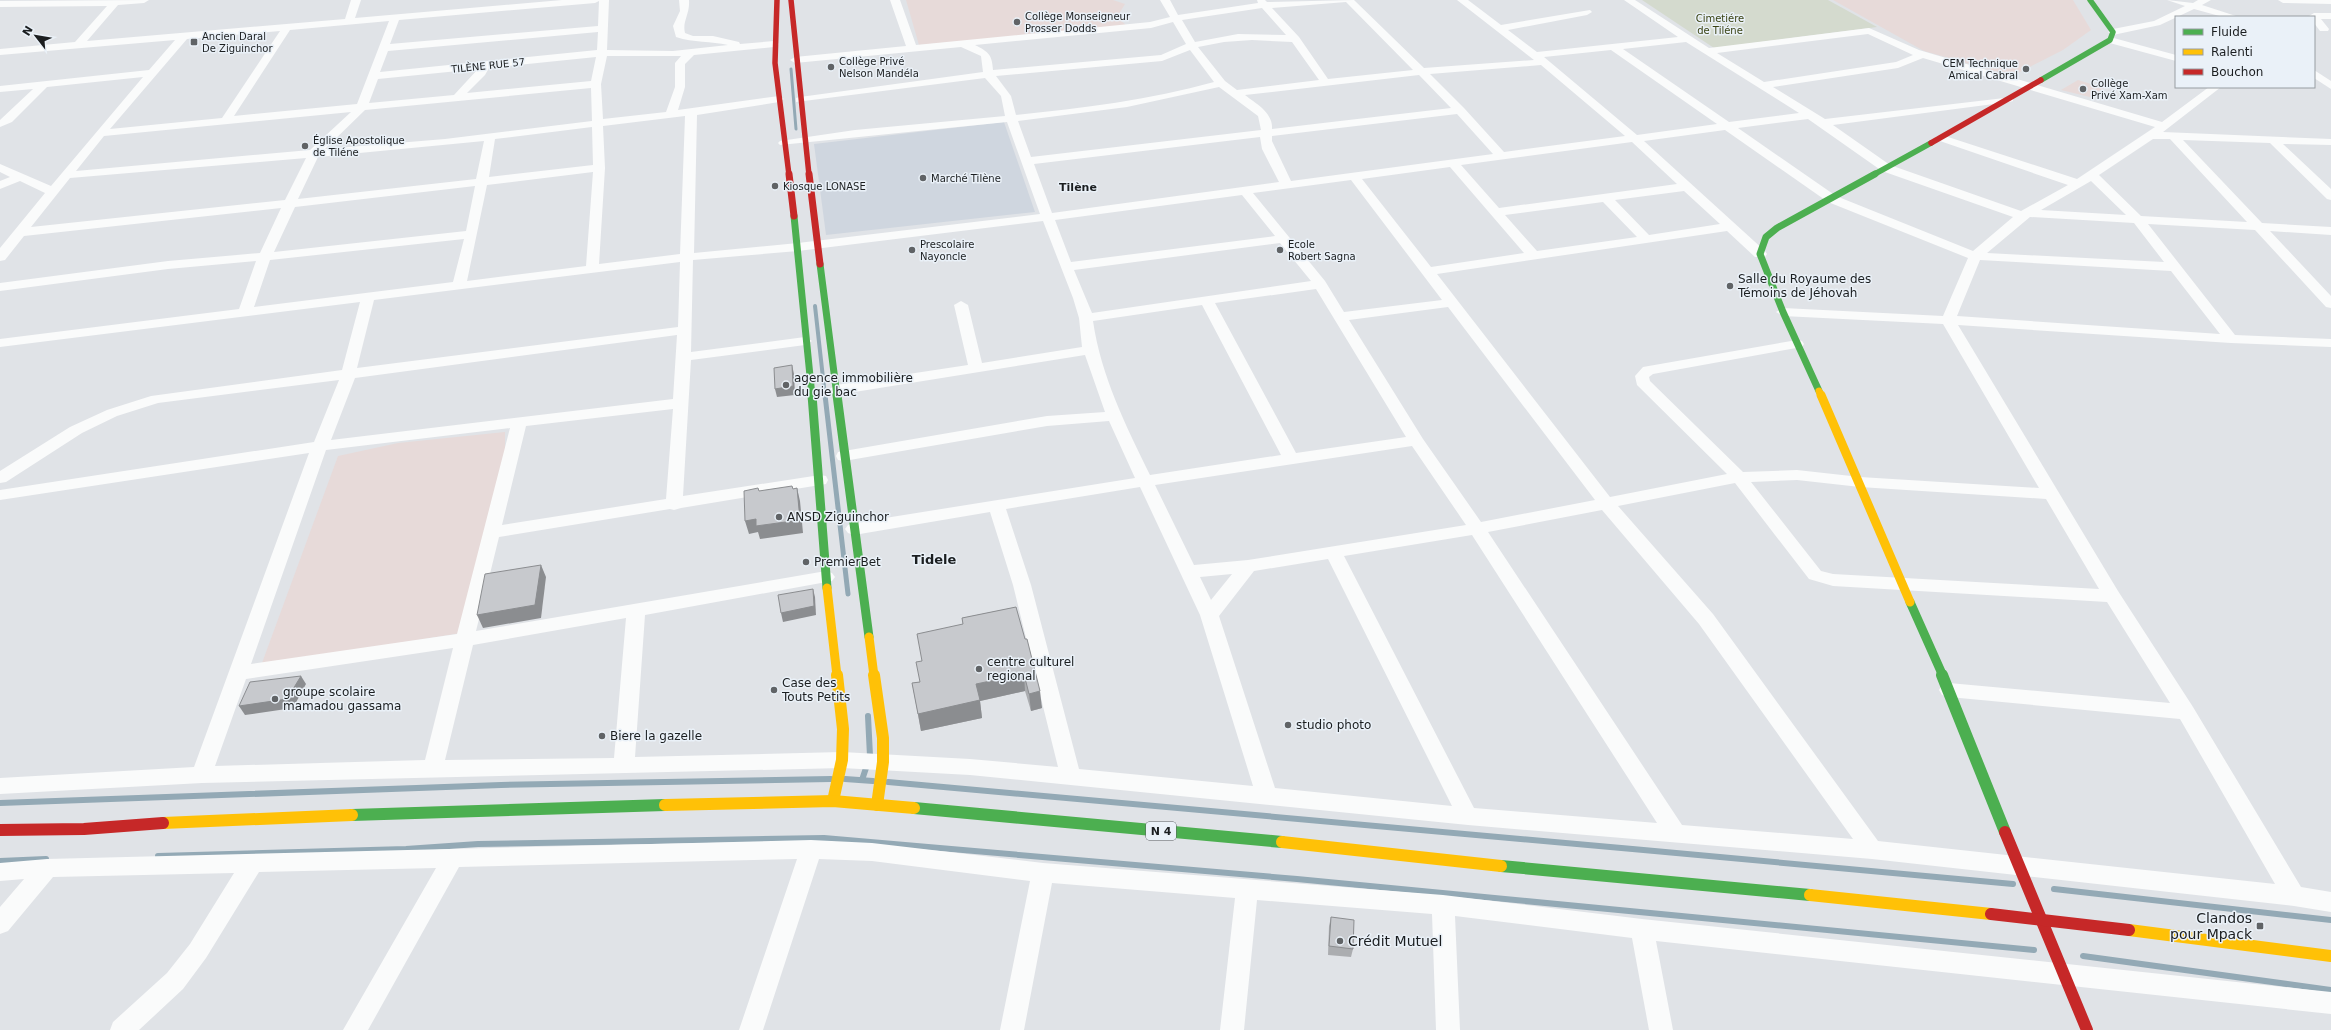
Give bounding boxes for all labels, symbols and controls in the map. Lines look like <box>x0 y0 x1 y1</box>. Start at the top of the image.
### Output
place label: Collège Monseigneur Prosser Dodds <box>1025 11 1131 34</box>
park label: Cimetiére de Tiléne <box>1696 13 1744 36</box>
north arrow <box>16 16 56 56</box>
legend <box>2175 16 2315 88</box>
marker: Collège Monseigneur Prosser Dodds <box>1012 17 1022 27</box>
text: N <box>20 24 36 38</box>
text: Fluide <box>2211 25 2247 39</box>
place label: Ancien Daral De Ziguinchor <box>202 31 273 54</box>
marker: Ancien Daral De Ziguinchor <box>189 37 199 47</box>
text: Ralenti <box>2211 45 2253 59</box>
street label: TILÈNE RUE 57 <box>449 55 526 75</box>
place label: Collège Privé Nelson Mandéla <box>839 56 919 79</box>
place label: CEM Technique Amical Cabral <box>1943 58 2018 81</box>
marker: Collège Privé Nelson Mandéla <box>826 62 836 72</box>
marker: CEM Technique Amical Cabral <box>2021 64 2031 74</box>
text: Bouchon <box>2211 65 2263 79</box>
place label: Collège Privé Xam-Xam <box>2091 78 2168 101</box>
marker: Collège Privé Xam-Xam <box>2078 84 2088 94</box>
place label: Église Apostolique de Tiléne <box>313 134 405 158</box>
marker: Église Apostolique de Tiléne <box>300 141 310 151</box>
marker: Marché Tilène <box>918 173 928 183</box>
place label: Marché Tilène <box>931 173 1001 184</box>
marker: Kiosque LONASE <box>770 181 780 191</box>
place label: Kiosque LONASE <box>783 181 866 192</box>
district label: Tilène <box>1059 181 1097 194</box>
place label: Prescolaire Nayoncle <box>920 239 974 262</box>
place label: Ecole Robert Sagna <box>1288 239 1356 262</box>
marker: Prescolaire Nayoncle <box>907 245 917 255</box>
marker: Ecole Robert Sagna <box>1275 245 1285 255</box>
place label: Salle du Royaume des Témoins de Jéhovah <box>1737 272 1871 300</box>
marker: Salle du Royaume des Témoins de Jéhovah <box>1725 281 1735 291</box>
place label: agence immobilière du gie bac <box>794 371 913 399</box>
marker: agence immobilière du gie bac <box>781 380 791 390</box>
place label: ANSD Ziguinchor <box>787 510 889 524</box>
marker: ANSD Ziguinchor <box>774 512 784 522</box>
district label: Tidele <box>912 552 957 567</box>
place label: PremierBet <box>814 555 881 569</box>
marker: PremierBet <box>801 557 811 567</box>
place label: centre culturel regional <box>987 655 1074 683</box>
marker: centre culturel regional <box>974 664 984 674</box>
place label: Case des Touts Petits <box>781 676 850 704</box>
place label: groupe scolaire mamadou gassama <box>283 685 401 713</box>
marker: Case des Touts Petits <box>769 685 779 695</box>
marker: groupe scolaire mamadou gassama <box>270 694 280 704</box>
place label: studio photo <box>1296 718 1371 732</box>
marker: studio photo <box>1283 720 1293 730</box>
place label: Biere la gazelle <box>610 729 702 743</box>
marker: Biere la gazelle <box>597 731 607 741</box>
road number: N 4 <box>1146 822 1176 840</box>
place label: Clandos pour Mpack <box>2170 910 2253 942</box>
marker: Clandos pour Mpack <box>2255 921 2265 931</box>
place label: Crédit Mutuel <box>1348 933 1442 949</box>
marker: Crédit Mutuel <box>1335 936 1345 946</box>

